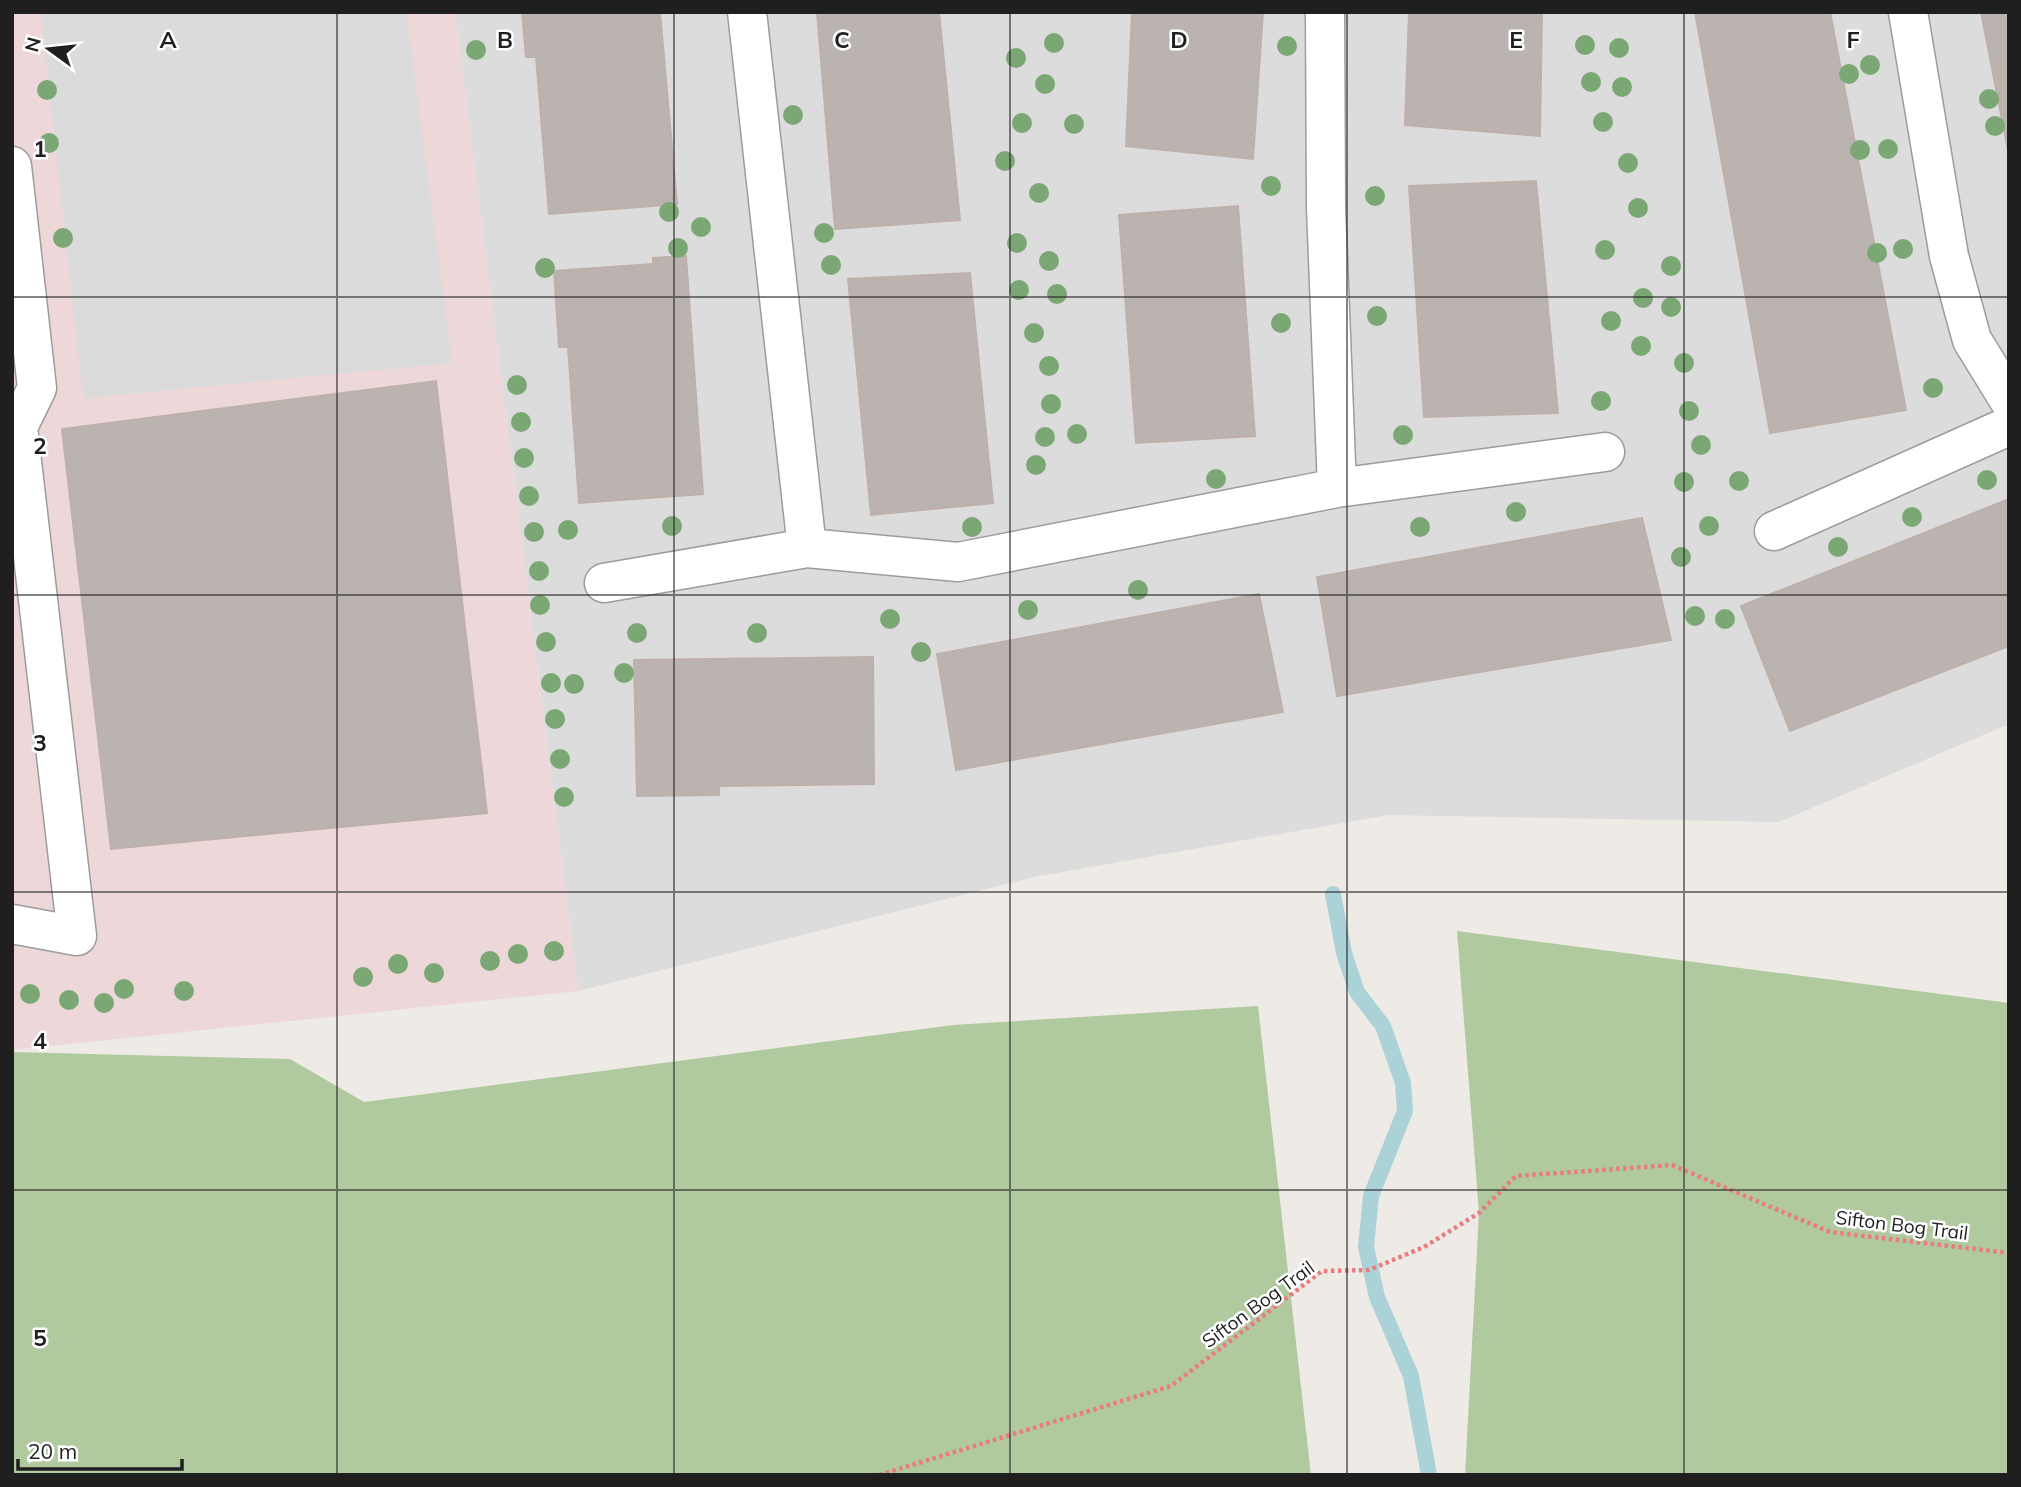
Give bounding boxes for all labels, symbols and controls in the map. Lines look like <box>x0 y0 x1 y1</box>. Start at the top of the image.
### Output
north arrow <box>14 14 84 84</box>
text: A <box>159 25 177 54</box>
text: B <box>497 25 513 54</box>
text: C <box>834 25 850 54</box>
text: D <box>1170 25 1188 54</box>
text: E <box>1509 25 1523 54</box>
text: F <box>1846 25 1860 54</box>
text: N <box>19 35 46 55</box>
text: 1 <box>33 134 47 163</box>
text: 2 <box>33 431 47 460</box>
text: 3 <box>33 728 47 757</box>
text: 4 <box>33 1026 47 1055</box>
street label: Sifton Bog Trail <box>1834 1205 1970 1245</box>
street label: Sifton Bog Trail <box>1197 1255 1319 1353</box>
text: 5 <box>33 1323 47 1352</box>
scale bar <box>18 1428 182 1472</box>
text: 20 m <box>28 1438 77 1464</box>

